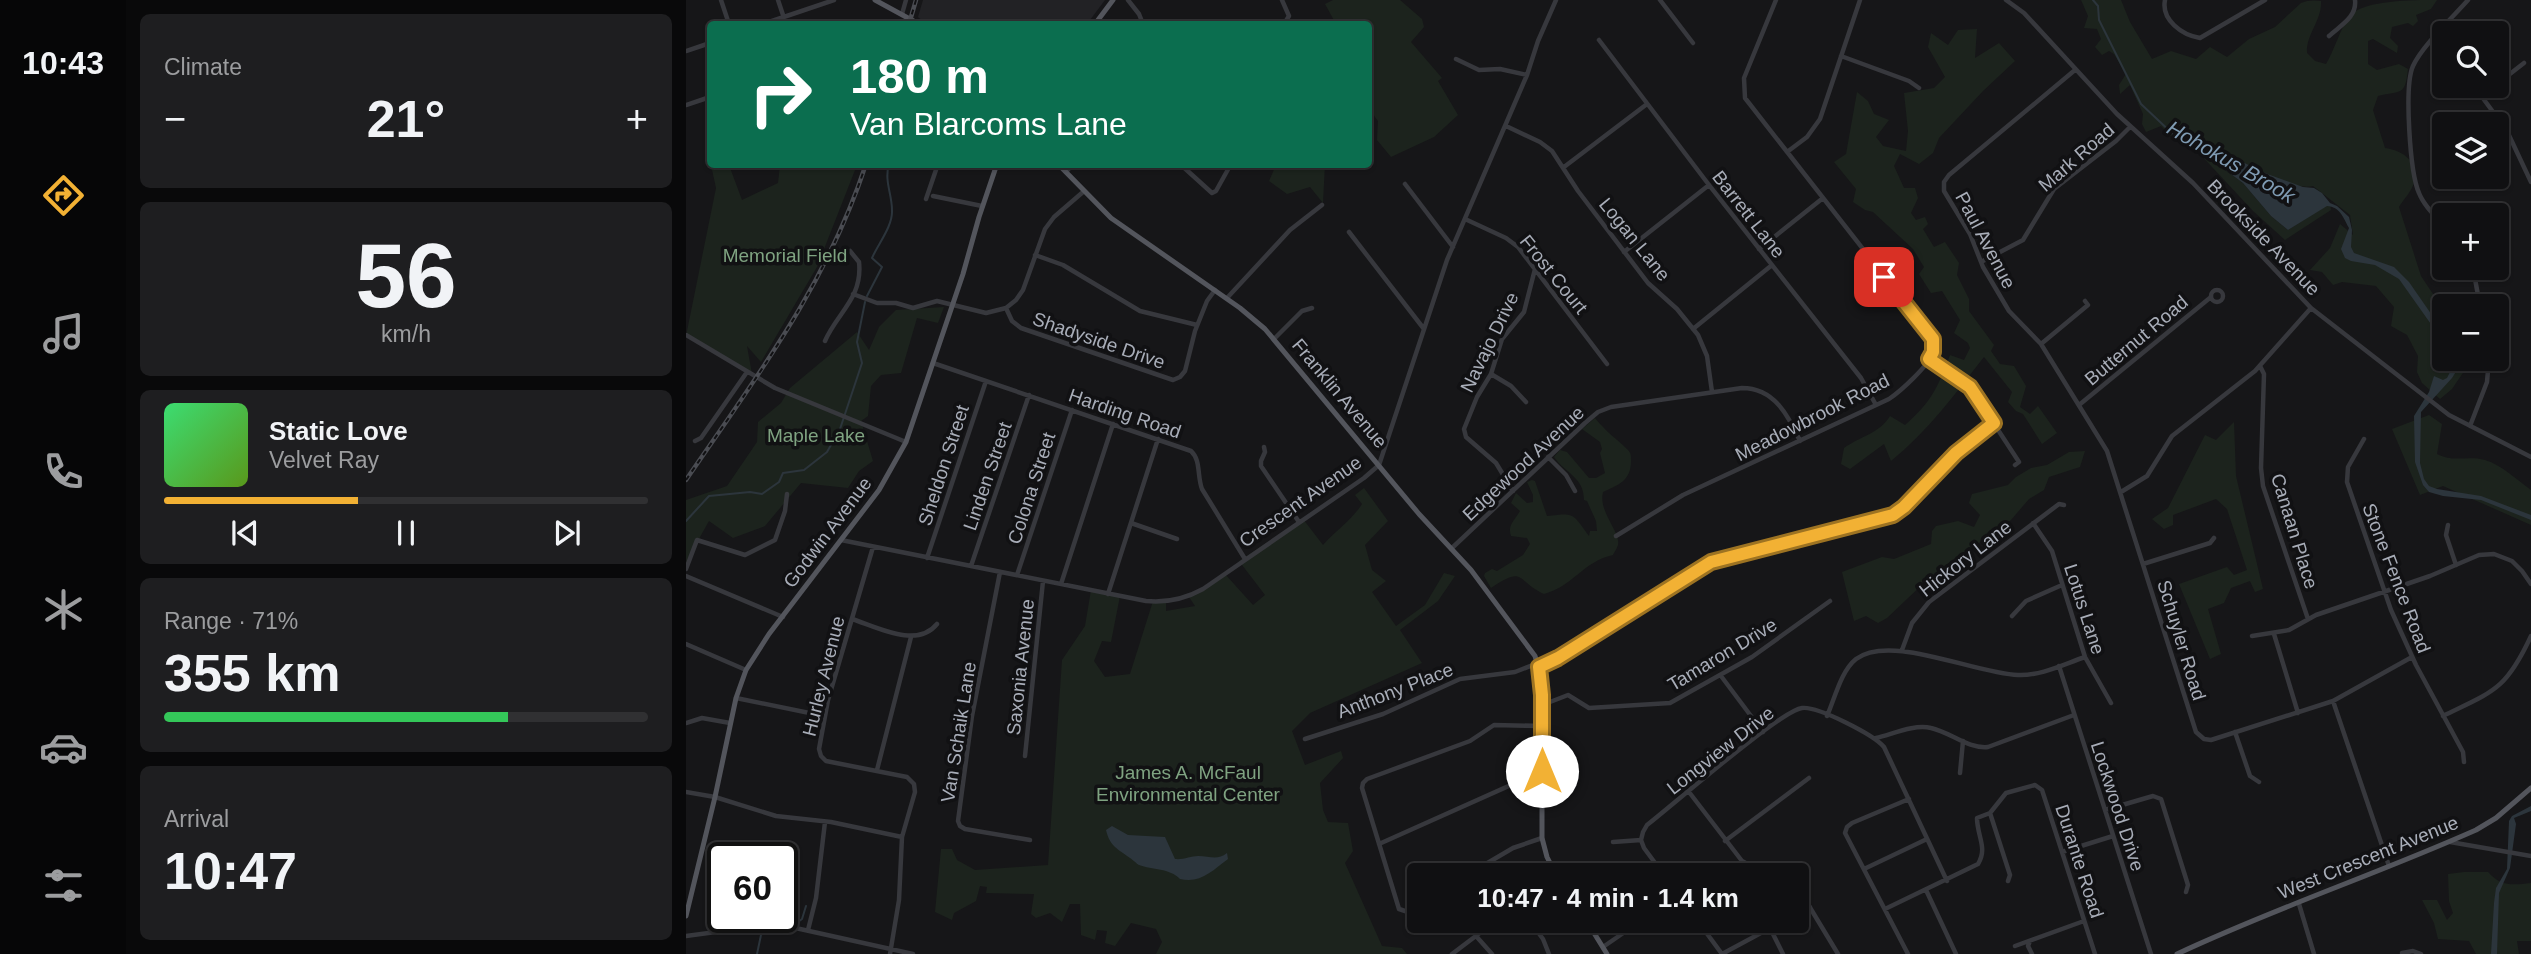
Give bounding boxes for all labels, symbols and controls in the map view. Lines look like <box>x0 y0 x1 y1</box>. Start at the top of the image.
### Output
map controls <box>2432 21 2509 371</box>
button: search <box>2432 21 2509 98</box>
text: 10:43 <box>22 45 104 81</box>
icon: right <box>735 49 826 140</box>
text: 180 m <box>850 49 989 103</box>
text: Climate <box>164 54 242 80</box>
text: 21° <box>367 90 445 148</box>
text: − <box>164 98 186 140</box>
text: + <box>626 98 648 140</box>
text: Van Blarcoms Lane <box>850 106 1127 142</box>
button: layers <box>2432 112 2509 189</box>
water label: Hohokus Brook <box>2163 116 2300 208</box>
street label: Mark Road <box>2034 119 2118 196</box>
street label: Barrett Lane <box>1708 167 1789 262</box>
icon: directions <box>39 171 88 220</box>
street label: Brookside Avenue <box>2203 175 2324 300</box>
street label: Paul Avenue <box>1951 188 2020 292</box>
street label: Logan Lane <box>1595 194 1674 285</box>
button: + <box>2432 203 2509 280</box>
text: 56 <box>355 225 457 326</box>
street label: Frost Court <box>1516 231 1592 318</box>
park label: Memorial Field <box>723 245 847 266</box>
pin <box>1854 247 1914 307</box>
icon: arrive <box>1865 258 1903 296</box>
street label: Navajo Drive <box>1456 289 1523 396</box>
street label: Butternut Road <box>2081 291 2192 390</box>
button: − <box>2432 294 2509 371</box>
street label: Shadyside Drive <box>1030 308 1168 373</box>
icon: music <box>39 309 88 358</box>
text: km/h <box>381 321 431 347</box>
street label: Franklin Avenue <box>1288 335 1391 452</box>
street label: Meadowbrook Road <box>1732 369 1893 465</box>
street label: Harding Road <box>1066 384 1184 442</box>
street label: Sheldon Street <box>914 401 973 528</box>
street label: Edgewood Avenue <box>1458 402 1588 525</box>
text: Static Love <box>269 416 408 446</box>
street label: Linden Street <box>959 419 1016 533</box>
park label: Maple Lake <box>767 425 865 446</box>
street label: Colona Street <box>1004 429 1060 547</box>
icon: phone <box>39 447 88 496</box>
text: Velvet Ray <box>269 447 379 473</box>
street label: Crescent Avenue <box>1235 451 1365 551</box>
street label: Canaan Place <box>2267 471 2322 591</box>
street label: Godwin Avenue <box>779 473 876 592</box>
street label: Stone Fence Road <box>2358 500 2435 656</box>
icon: previous <box>226 514 264 552</box>
icon: pause <box>387 514 425 552</box>
icon: next <box>548 514 586 552</box>
street label: Hickory Lane <box>1915 516 2015 601</box>
street label: Lotus Lane <box>2060 561 2109 657</box>
street label: Schuyler Road <box>2153 577 2210 703</box>
icon: climate <box>39 585 88 634</box>
street label: Saxonia Avenue <box>1003 598 1038 736</box>
text: Range · 71% <box>164 608 298 634</box>
street label: Hurley Avenue <box>798 614 849 738</box>
street label: Tamaron Drive <box>1664 614 1781 695</box>
text: 355 km <box>164 644 340 702</box>
street label: Anthony Place <box>1334 659 1456 722</box>
street label: Van Schaik Lane <box>937 660 980 804</box>
street label: Longview Drive <box>1663 702 1778 799</box>
icon: car <box>39 723 88 772</box>
position arrow <box>1505 734 1579 808</box>
street label: Lockwood Drive <box>2087 739 2148 874</box>
park label: James A. McFaul Environmental Center <box>1096 762 1281 805</box>
street label: Durante Road <box>2051 802 2108 921</box>
text: Arrival <box>164 806 229 832</box>
street label: West Crescent Avenue <box>2275 812 2461 903</box>
text: 10:47 <box>164 842 297 900</box>
speed limit sign: 60 <box>707 842 798 933</box>
icon: filters <box>39 861 88 910</box>
text: 10:47 · 4 min · 1.4 km <box>1477 883 1739 913</box>

